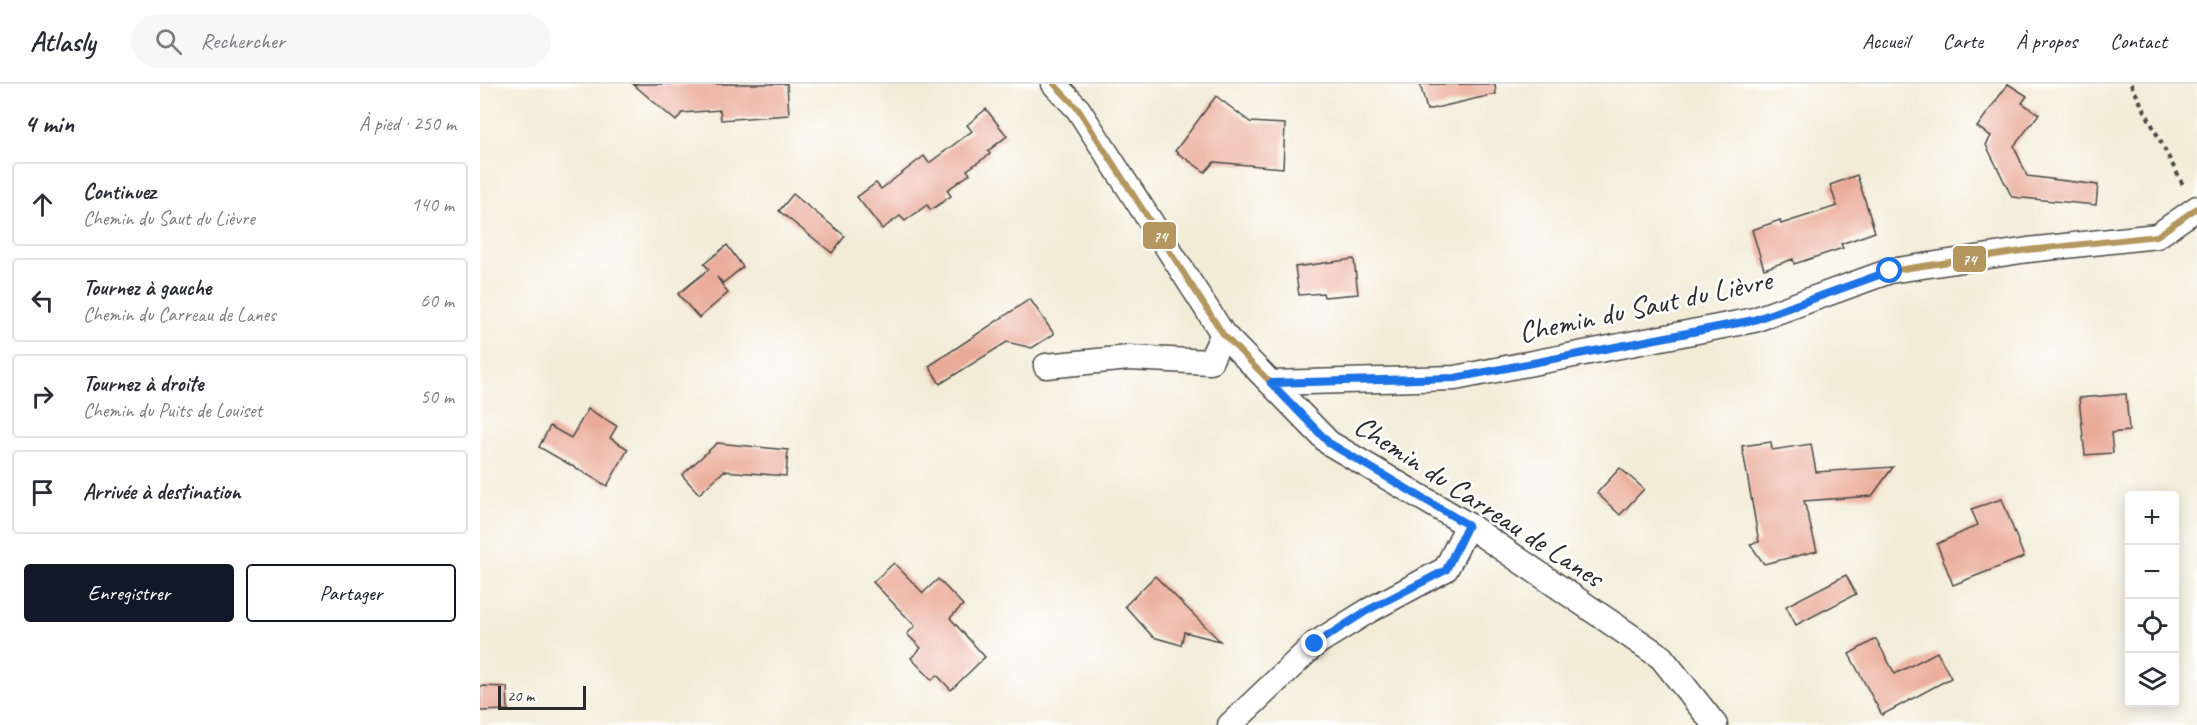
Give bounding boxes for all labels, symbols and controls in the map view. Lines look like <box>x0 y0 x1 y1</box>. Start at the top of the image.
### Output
search box <box>131 14 551 68</box>
text: Atlasly <box>30 24 95 59</box>
icon: search <box>152 25 185 58</box>
text: Rechercher <box>200 27 285 55</box>
text: Accueil <box>1862 28 1910 54</box>
text: Carte <box>1943 28 1983 54</box>
text: À propos <box>2016 28 2077 54</box>
text: Contact <box>2110 28 2167 54</box>
text: 4 min <box>24 107 74 140</box>
text: À pied · 250 m <box>359 111 456 136</box>
text: Continuez <box>83 178 156 206</box>
icon: ahead <box>26 188 59 221</box>
text: 140 m <box>411 192 454 217</box>
text: Chemin du Saut du Lièvre <box>83 206 255 231</box>
line badge: 74 <box>1142 221 1177 250</box>
text: 74 <box>1153 227 1169 247</box>
line badge: 74 <box>1952 245 1987 273</box>
text: 74 <box>1962 250 1978 270</box>
route start <box>1876 257 1902 283</box>
street label: Chemin du Saut du Lièvre <box>1515 260 1777 351</box>
text: Tournez à gauche <box>83 274 211 302</box>
icon: left <box>26 284 59 317</box>
text: 60 m <box>420 288 454 313</box>
text: Chemin du Carreau de Lanes <box>83 302 276 327</box>
text: Tournez à droite <box>83 370 203 398</box>
icon: right <box>26 380 59 413</box>
text: 50 m <box>420 384 454 409</box>
text: Chemin du Puits de Louiset <box>83 398 262 423</box>
street label: Chemin du Carreau de Lanes <box>1347 406 1613 597</box>
icon: arrive <box>26 476 59 509</box>
text: Arrivée à destination <box>83 478 241 506</box>
map controls <box>2125 491 2179 707</box>
button: + <box>2125 491 2179 545</box>
button: − <box>2125 545 2179 599</box>
button: Enregistrer <box>24 564 234 622</box>
button: Partager <box>246 564 456 622</box>
button: locate <box>2125 599 2179 653</box>
route end <box>1301 630 1327 656</box>
button: layers <box>2125 653 2179 707</box>
scale bar <box>498 683 586 710</box>
text: 20 m <box>507 686 534 706</box>

